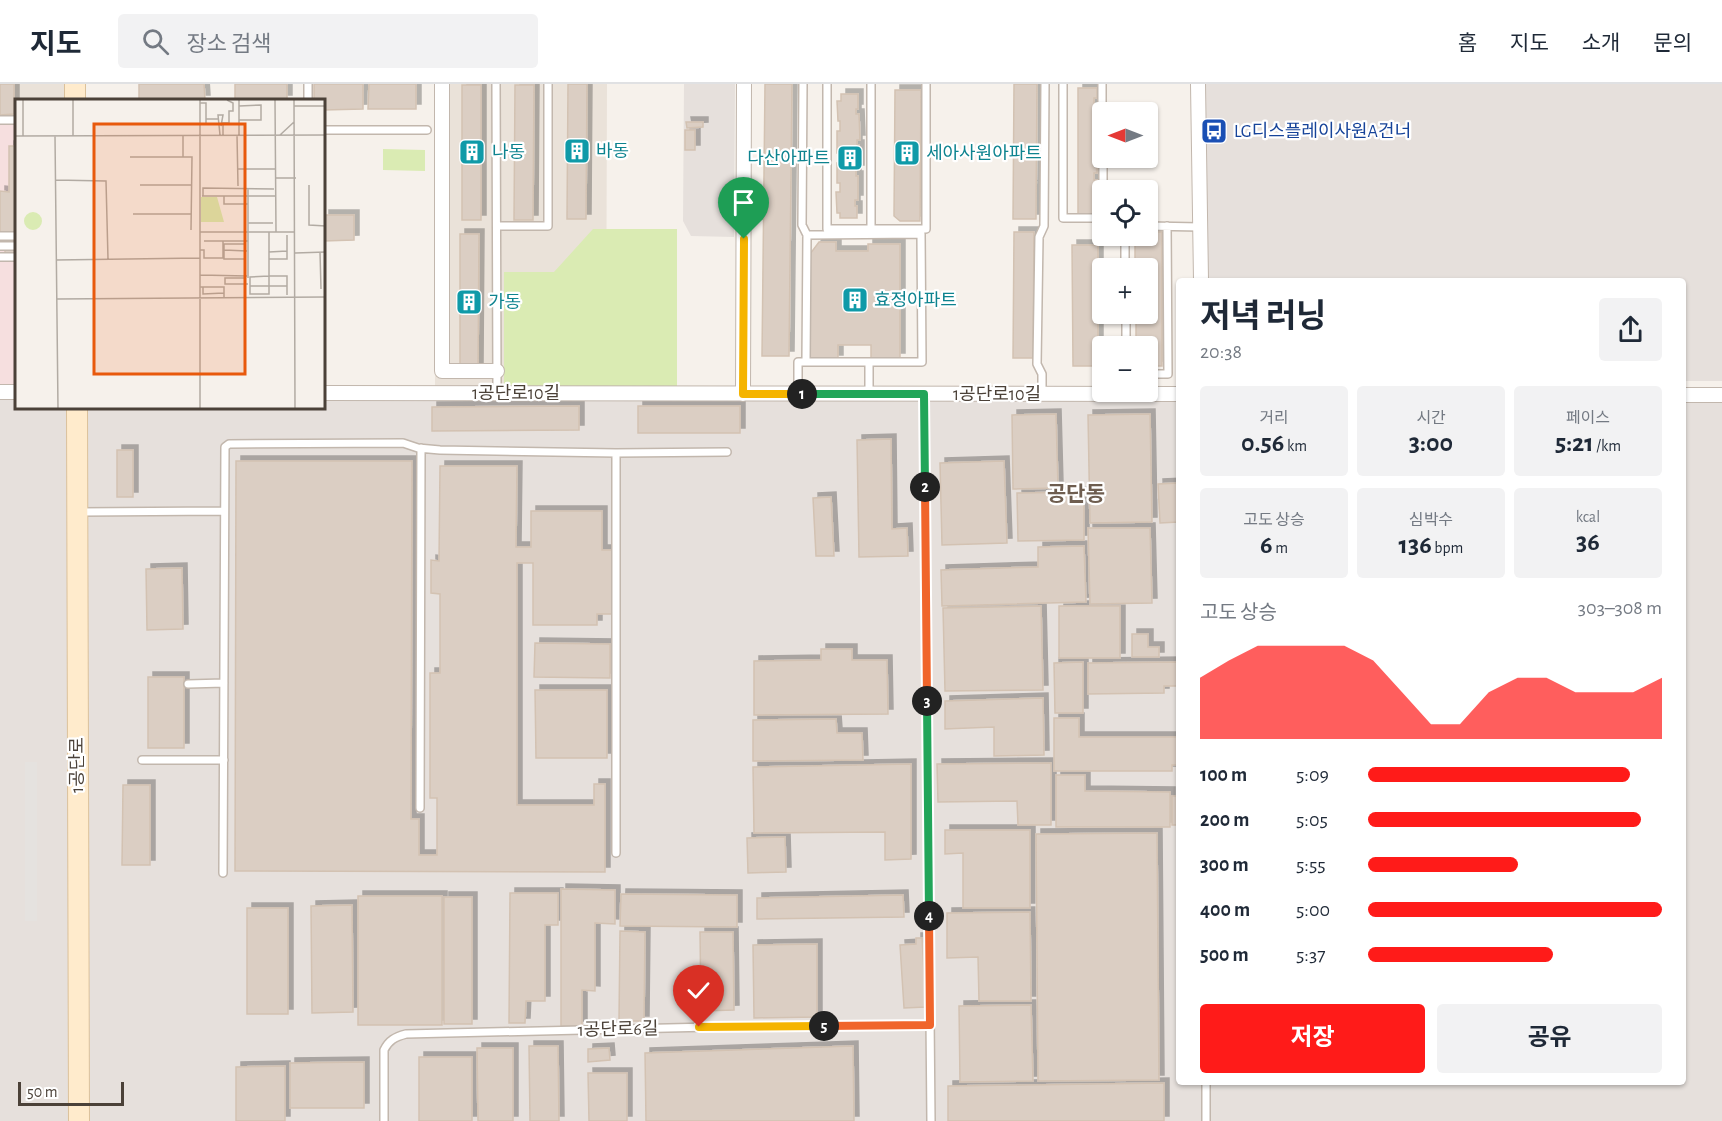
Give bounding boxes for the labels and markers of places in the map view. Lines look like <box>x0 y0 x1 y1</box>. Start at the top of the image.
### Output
bus stop icon: LG디스플레이사원A건너 <box>1199 116 1229 146</box>
place label: LG디스플레이사원A건너 <box>1234 121 1411 141</box>
building icon: 바동 <box>562 136 592 166</box>
building icon: 나동 <box>457 137 487 167</box>
building icon: 세아사원아파트 <box>892 138 922 168</box>
place label: 바동 <box>596 142 629 161</box>
place label: 나동 <box>492 143 525 162</box>
building icon: 다산아파트 <box>835 143 865 173</box>
place label: 세아사원아파트 <box>926 143 1042 163</box>
place label: 다산아파트 <box>747 149 830 168</box>
pin <box>718 177 769 239</box>
building icon: 효정아파트 <box>840 285 870 315</box>
building icon: 가동 <box>454 287 484 317</box>
place label: 효정아파트 <box>874 290 957 310</box>
place label: 가동 <box>488 293 521 312</box>
pin: 1 <box>787 379 817 409</box>
pin: 2 <box>910 472 940 502</box>
pin: 3 <box>912 686 942 716</box>
pin: 4 <box>914 901 944 931</box>
pin <box>673 965 724 1027</box>
pin: 5 <box>809 1011 839 1041</box>

